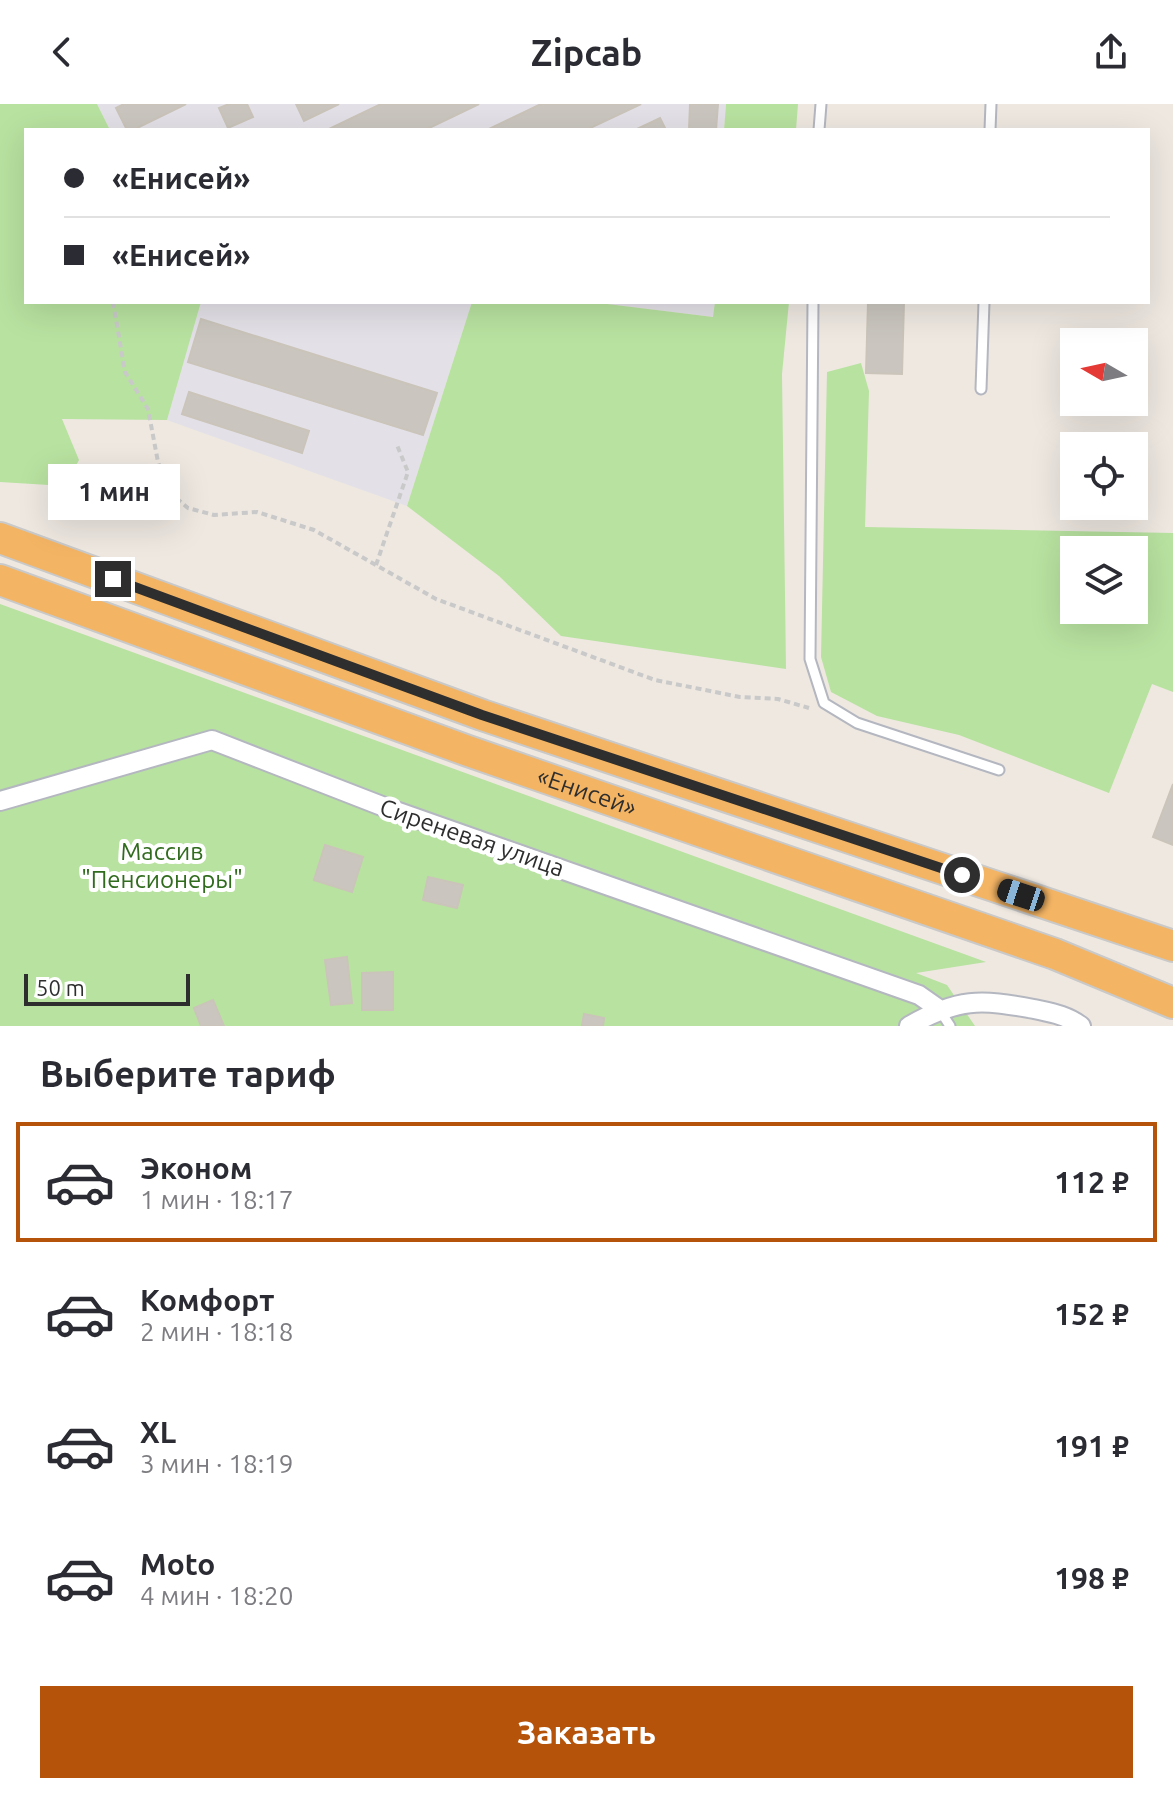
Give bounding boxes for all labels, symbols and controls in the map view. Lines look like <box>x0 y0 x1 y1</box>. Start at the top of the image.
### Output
icon: back <box>40 30 84 74</box>
icon: share <box>1089 30 1133 74</box>
text: Zipcab <box>531 32 642 73</box>
text: «Енисей» <box>112 161 250 195</box>
text: «Енисей» <box>112 238 250 272</box>
north arrow <box>1060 328 1148 416</box>
map controls <box>1060 328 1148 624</box>
button: locate <box>1060 432 1148 520</box>
callout: 1 мин <box>47 463 179 519</box>
text: 1 мин <box>78 477 150 506</box>
button: layers <box>1060 536 1148 624</box>
route end <box>95 561 131 597</box>
street label: «Енисей» <box>534 762 640 821</box>
street label: Сиреневая улица <box>376 793 568 882</box>
park label: Массив "Пенсионеры" <box>81 838 243 893</box>
route start <box>944 857 980 893</box>
car <box>994 876 1048 914</box>
scale bar <box>24 970 190 1006</box>
text: 50 m <box>36 975 85 1000</box>
text: Выберите тариф <box>40 1053 336 1094</box>
icon: car <box>44 1146 116 1218</box>
text: Эконом <box>140 1151 252 1185</box>
text: 112 ₽ <box>1054 1165 1129 1199</box>
text: 1 мин · 18:17 <box>140 1185 293 1214</box>
icon: car <box>44 1278 116 1350</box>
text: Комфорт <box>140 1283 274 1317</box>
text: 152 ₽ <box>1054 1297 1129 1331</box>
text: 2 мин · 18:18 <box>140 1317 293 1346</box>
icon: car <box>44 1410 116 1482</box>
text: XL <box>140 1415 176 1449</box>
text: 191 ₽ <box>1054 1429 1129 1463</box>
text: 3 мин · 18:19 <box>140 1449 293 1478</box>
icon: car <box>44 1542 116 1614</box>
text: Moto <box>140 1547 215 1581</box>
text: 198 ₽ <box>1054 1561 1129 1595</box>
text: 4 мин · 18:20 <box>140 1581 293 1610</box>
button: Заказать <box>40 1686 1133 1778</box>

